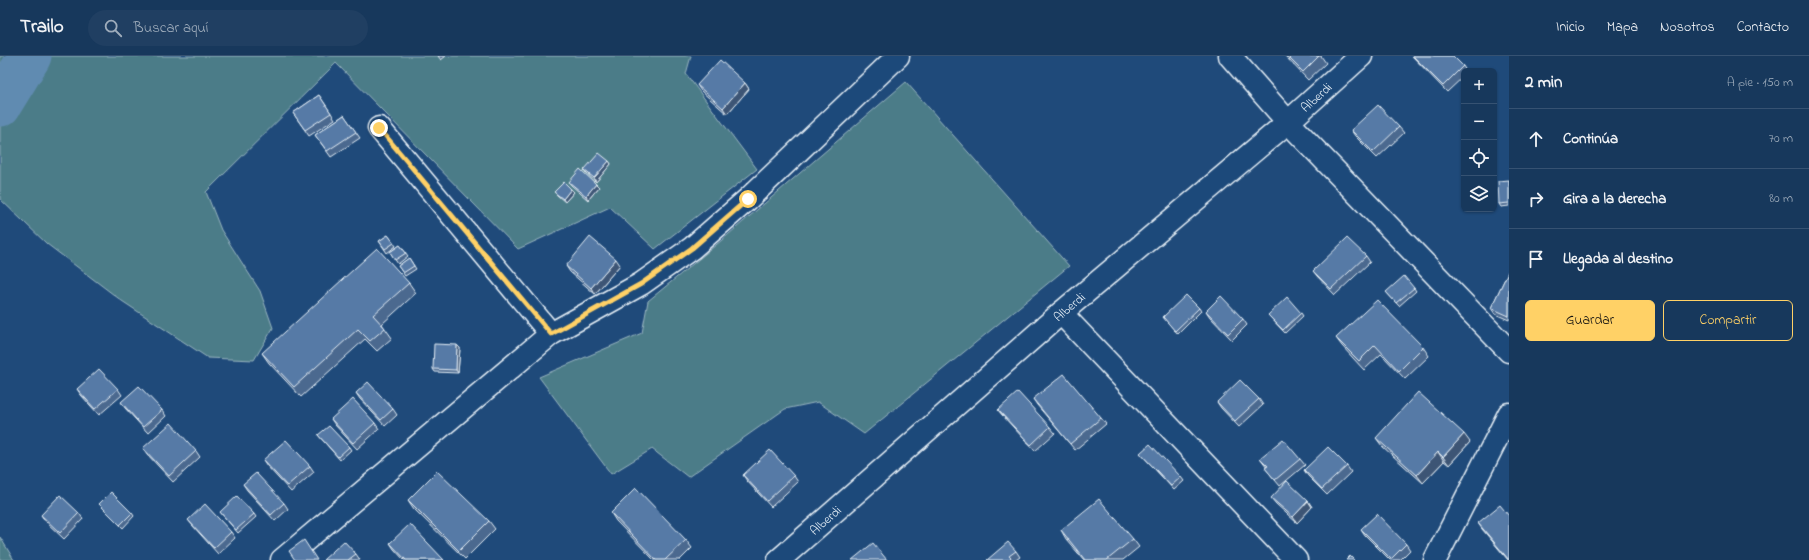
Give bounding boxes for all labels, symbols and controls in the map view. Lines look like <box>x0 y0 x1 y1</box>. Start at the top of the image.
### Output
search box <box>88 10 368 46</box>
text: Trailo <box>20 14 64 41</box>
icon: search <box>102 17 124 39</box>
text: Buscar aquí <box>134 17 209 39</box>
text: Inicio <box>1556 17 1585 38</box>
text: Mapa <box>1607 17 1638 38</box>
text: Nosotros <box>1660 17 1715 38</box>
text: Contacto <box>1737 17 1789 38</box>
map controls <box>1461 68 1497 212</box>
button: + <box>1461 68 1497 104</box>
text: 2 min <box>1525 70 1562 95</box>
text: A pie · 150 m <box>1727 73 1793 92</box>
street label: Alberdi <box>1297 79 1337 117</box>
button: − <box>1461 104 1497 140</box>
route end <box>370 119 388 137</box>
icon: ahead <box>1525 128 1547 150</box>
text: Continúa <box>1563 128 1618 150</box>
text: 70 m <box>1769 129 1793 148</box>
button: locate <box>1461 140 1497 176</box>
button: layers <box>1461 176 1497 212</box>
icon: right <box>1525 188 1547 210</box>
text: Gira a la derecha <box>1563 188 1666 210</box>
text: 80 m <box>1769 189 1793 208</box>
route start <box>739 190 757 208</box>
icon: arrive <box>1525 248 1547 270</box>
text: Llegada al destino <box>1563 248 1673 270</box>
street label: Alberdi <box>1050 289 1090 327</box>
button: Guardar <box>1525 300 1655 341</box>
button: Compartir <box>1663 300 1793 341</box>
street label: Alberdi <box>806 502 846 540</box>

